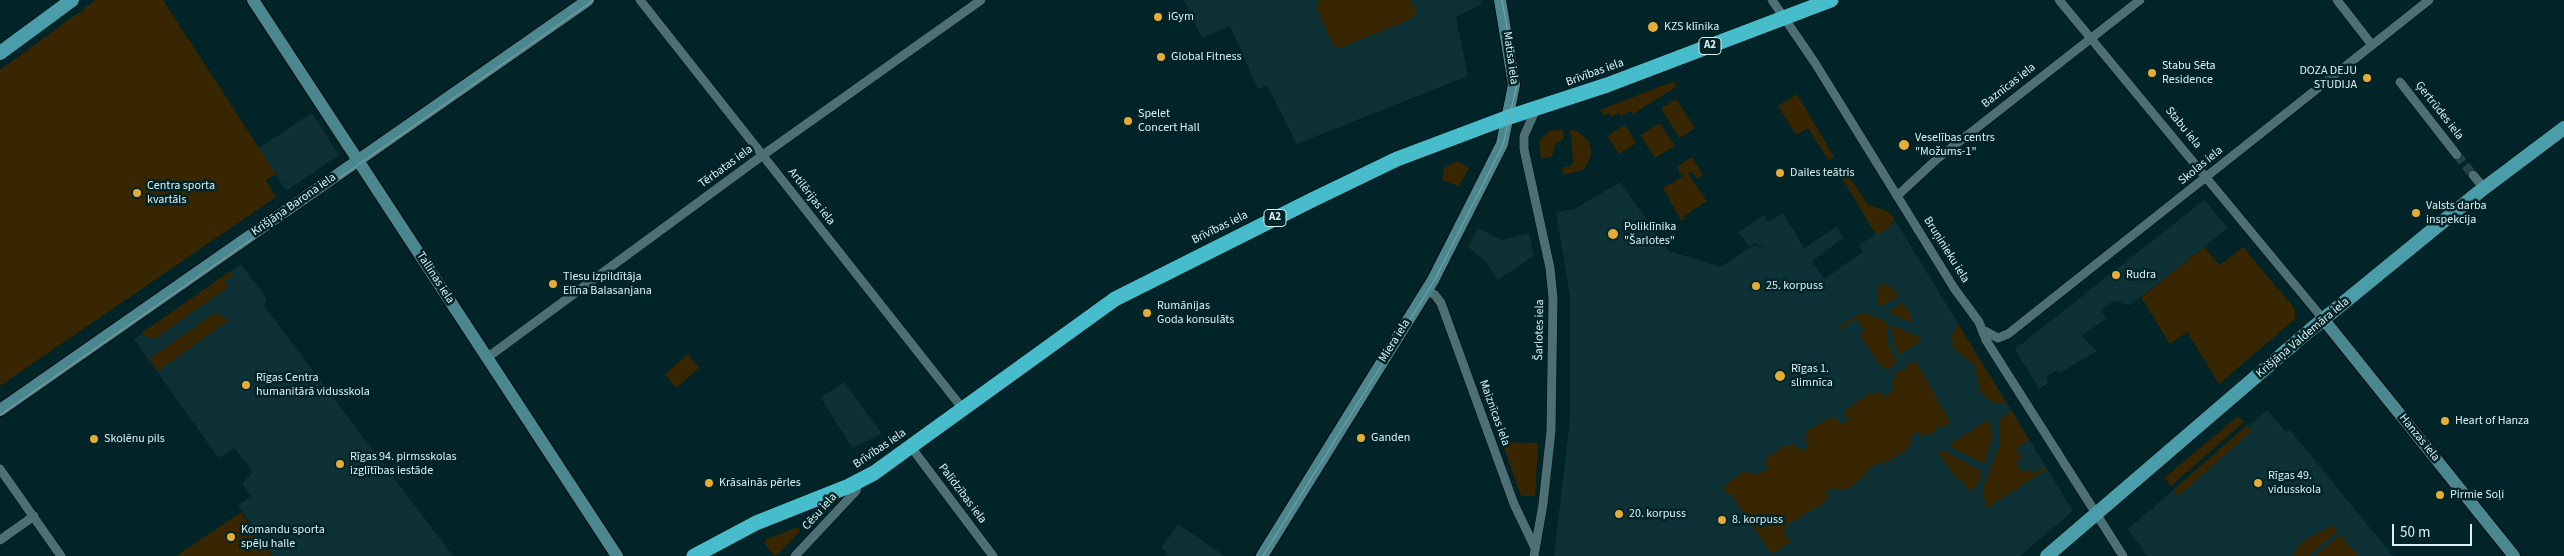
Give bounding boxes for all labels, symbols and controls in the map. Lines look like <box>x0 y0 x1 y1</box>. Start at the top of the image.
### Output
place label: iGym <box>1168 10 1194 24</box>
marker: iGym <box>1152 11 1164 23</box>
marker: KZS klīnika <box>1646 20 1660 34</box>
place label: KZS klīnika <box>1664 20 1719 34</box>
street label: Matīsa iela <box>1499 31 1521 85</box>
road number: A2 <box>1699 37 1721 54</box>
place label: Global Fitness <box>1171 50 1241 64</box>
marker: Global Fitness <box>1155 51 1167 63</box>
street label: Brīvības iela <box>1564 56 1626 90</box>
place label: Stabu Sēta Residence <box>2162 59 2216 87</box>
street label: Baznīcas iela <box>1979 60 2039 112</box>
place label: DOZA DEJU STUDIJA <box>2299 64 2357 92</box>
marker: Stabu Sēta Residence <box>2146 67 2158 79</box>
marker: DOZA DEJU STUDIJA <box>2361 72 2373 84</box>
street label: Ģertrūdes iela <box>2412 79 2466 143</box>
street label: Stabu iela <box>2162 104 2204 152</box>
place label: Spelet Concert Hall <box>1138 107 1200 135</box>
marker: Spelet Concert Hall <box>1122 115 1134 127</box>
place label: Veselības centrs "Možums-1" <box>1915 131 1995 159</box>
marker: Veselības centrs "Možums-1" <box>1897 138 1911 152</box>
street label: Tērbatas iela <box>696 143 756 191</box>
street label: Skolas iela <box>2176 144 2226 188</box>
street label: Artilērijas iela <box>784 166 838 228</box>
place label: Dailes teātris <box>1790 166 1855 180</box>
marker: Dailes teātris <box>1774 167 1786 179</box>
street label: Krišjāņa Barona iela <box>249 170 339 240</box>
place label: Centra sporta kvartāls <box>147 179 215 207</box>
marker: Centra sporta kvartāls <box>131 187 143 199</box>
place label: Valsts darba inspekcija <box>2426 199 2487 227</box>
marker: Valsts darba inspekcija <box>2410 207 2422 219</box>
street label: Brīvības iela <box>1190 208 1250 248</box>
road number: A2 <box>1264 210 1286 227</box>
street label: Bruņinieku iela <box>1920 214 1972 286</box>
place label: Poliklīnika "Šarlotes" <box>1624 220 1676 248</box>
marker: Poliklīnika "Šarlotes" <box>1606 227 1620 241</box>
street label: Tallinas iela <box>413 249 457 307</box>
place label: Rudra <box>2126 268 2156 282</box>
marker: Rudra <box>2110 269 2122 281</box>
place label: Tiesu izpildītāja Elīna Balasanjana <box>563 270 652 298</box>
marker: Tiesu izpildītāja Elīna Balasanjana <box>547 278 559 290</box>
place label: 25. korpuss <box>1766 279 1823 293</box>
marker: 25. korpuss <box>1750 280 1762 292</box>
street label: Krišjāņa Valdemāra iela <box>2254 295 2352 381</box>
place label: Rumānijas Goda konsulāts <box>1157 299 1234 327</box>
street label: Šarlotes iela <box>1532 299 1548 361</box>
marker: Rumānijas Goda konsulāts <box>1141 307 1153 319</box>
street label: Miera iela <box>1376 317 1414 365</box>
place label: Rīgas 1. slimnīca <box>1791 362 1833 390</box>
marker: Rīgas 1. slimnīca <box>1773 369 1787 383</box>
place label: Rīgas Centra humanitārā vidusskola <box>256 371 370 399</box>
street label: Maiznīcas iela <box>1475 378 1513 448</box>
marker: Rīgas Centra humanitārā vidusskola <box>240 379 252 391</box>
street label: Hanzas iela <box>2396 411 2442 465</box>
place label: Heart of Hanza <box>2455 414 2529 428</box>
marker: Heart of Hanza <box>2439 415 2451 427</box>
street label: Brīvības iela <box>851 426 909 472</box>
place label: Ganden <box>1371 431 1410 445</box>
place label: Skolēnu pils <box>104 432 165 446</box>
marker: Ganden <box>1355 432 1367 444</box>
marker: Skolēnu pils <box>88 433 100 445</box>
place label: Rīgas 94. pirmsskolas izglītības iestāde <box>350 450 457 478</box>
marker: Rīgas 94. pirmsskolas izglītības iestāde <box>334 458 346 470</box>
street label: Palīdzības iela <box>935 461 989 527</box>
place label: Rīgas 49. vidusskola <box>2268 469 2321 497</box>
place label: Krāsainās pērles <box>719 476 801 490</box>
marker: Krāsainās pērles <box>703 477 715 489</box>
marker: Rīgas 49. vidusskola <box>2252 477 2264 489</box>
place label: Pirmie Soļi <box>2450 488 2504 502</box>
marker: Pirmie Soļi <box>2434 489 2446 501</box>
street label: Cēsu iela <box>800 491 840 533</box>
place label: 20. korpuss <box>1629 507 1686 521</box>
marker: 20. korpuss <box>1613 508 1625 520</box>
place label: 8. korpuss <box>1732 513 1783 527</box>
marker: 8. korpuss <box>1716 514 1728 526</box>
scale bar <box>2394 514 2474 546</box>
text: 50 m <box>2400 522 2430 543</box>
place label: Komandu sporta spēļu halle <box>241 523 325 551</box>
marker: Komandu sporta spēļu halle <box>225 531 237 543</box>

